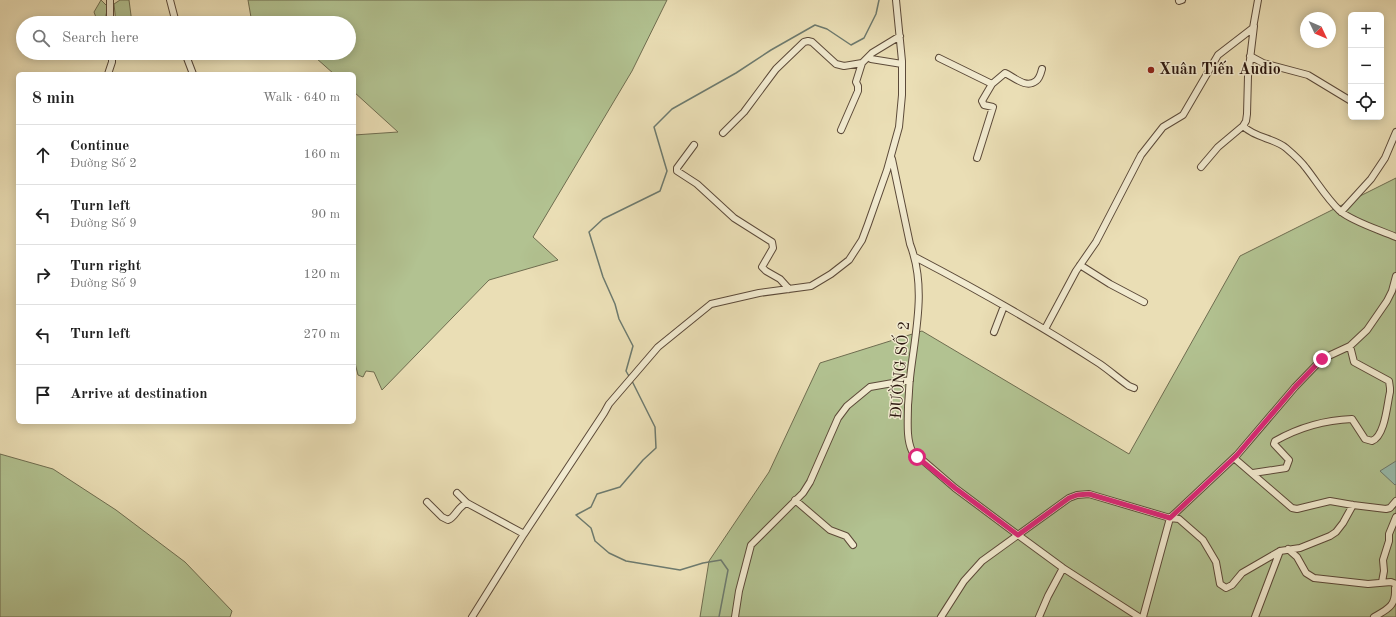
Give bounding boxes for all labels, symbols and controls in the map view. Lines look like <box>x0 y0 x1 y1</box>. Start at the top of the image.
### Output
north arrow <box>1300 12 1336 48</box>
map controls <box>1348 12 1384 120</box>
button: + <box>1348 12 1384 48</box>
search box <box>16 16 356 60</box>
icon: search <box>30 27 52 49</box>
text: Search here <box>62 31 139 46</box>
button: − <box>1348 48 1384 84</box>
place label: Xuân Tiến Audio <box>1159 60 1281 78</box>
marker: Xuân Tiến Audio <box>1146 65 1156 75</box>
button: locate <box>1348 84 1384 120</box>
text: 8 min <box>32 90 75 107</box>
text: Walk · 640 m <box>263 91 340 104</box>
text: Continue <box>70 139 129 154</box>
icon: ahead <box>32 144 54 166</box>
text: 160 m <box>303 148 340 161</box>
text: Đường Số 2 <box>70 157 137 170</box>
text: Turn left <box>70 199 130 214</box>
icon: left <box>32 204 54 226</box>
text: 90 m <box>311 208 340 221</box>
text: Đường Số 9 <box>70 217 137 230</box>
text: Turn right <box>70 259 141 274</box>
icon: right <box>32 264 54 286</box>
text: 120 m <box>303 268 340 281</box>
text: Đường Số 9 <box>70 277 137 290</box>
street label: ĐƯỜNG SỐ 2 <box>883 320 913 420</box>
icon: left <box>32 324 54 346</box>
text: Turn left <box>70 327 130 342</box>
text: 270 m <box>303 328 340 341</box>
route end <box>1313 350 1331 368</box>
icon: arrive <box>32 384 54 406</box>
text: Arrive at destination <box>70 387 208 402</box>
route start <box>908 448 926 466</box>

